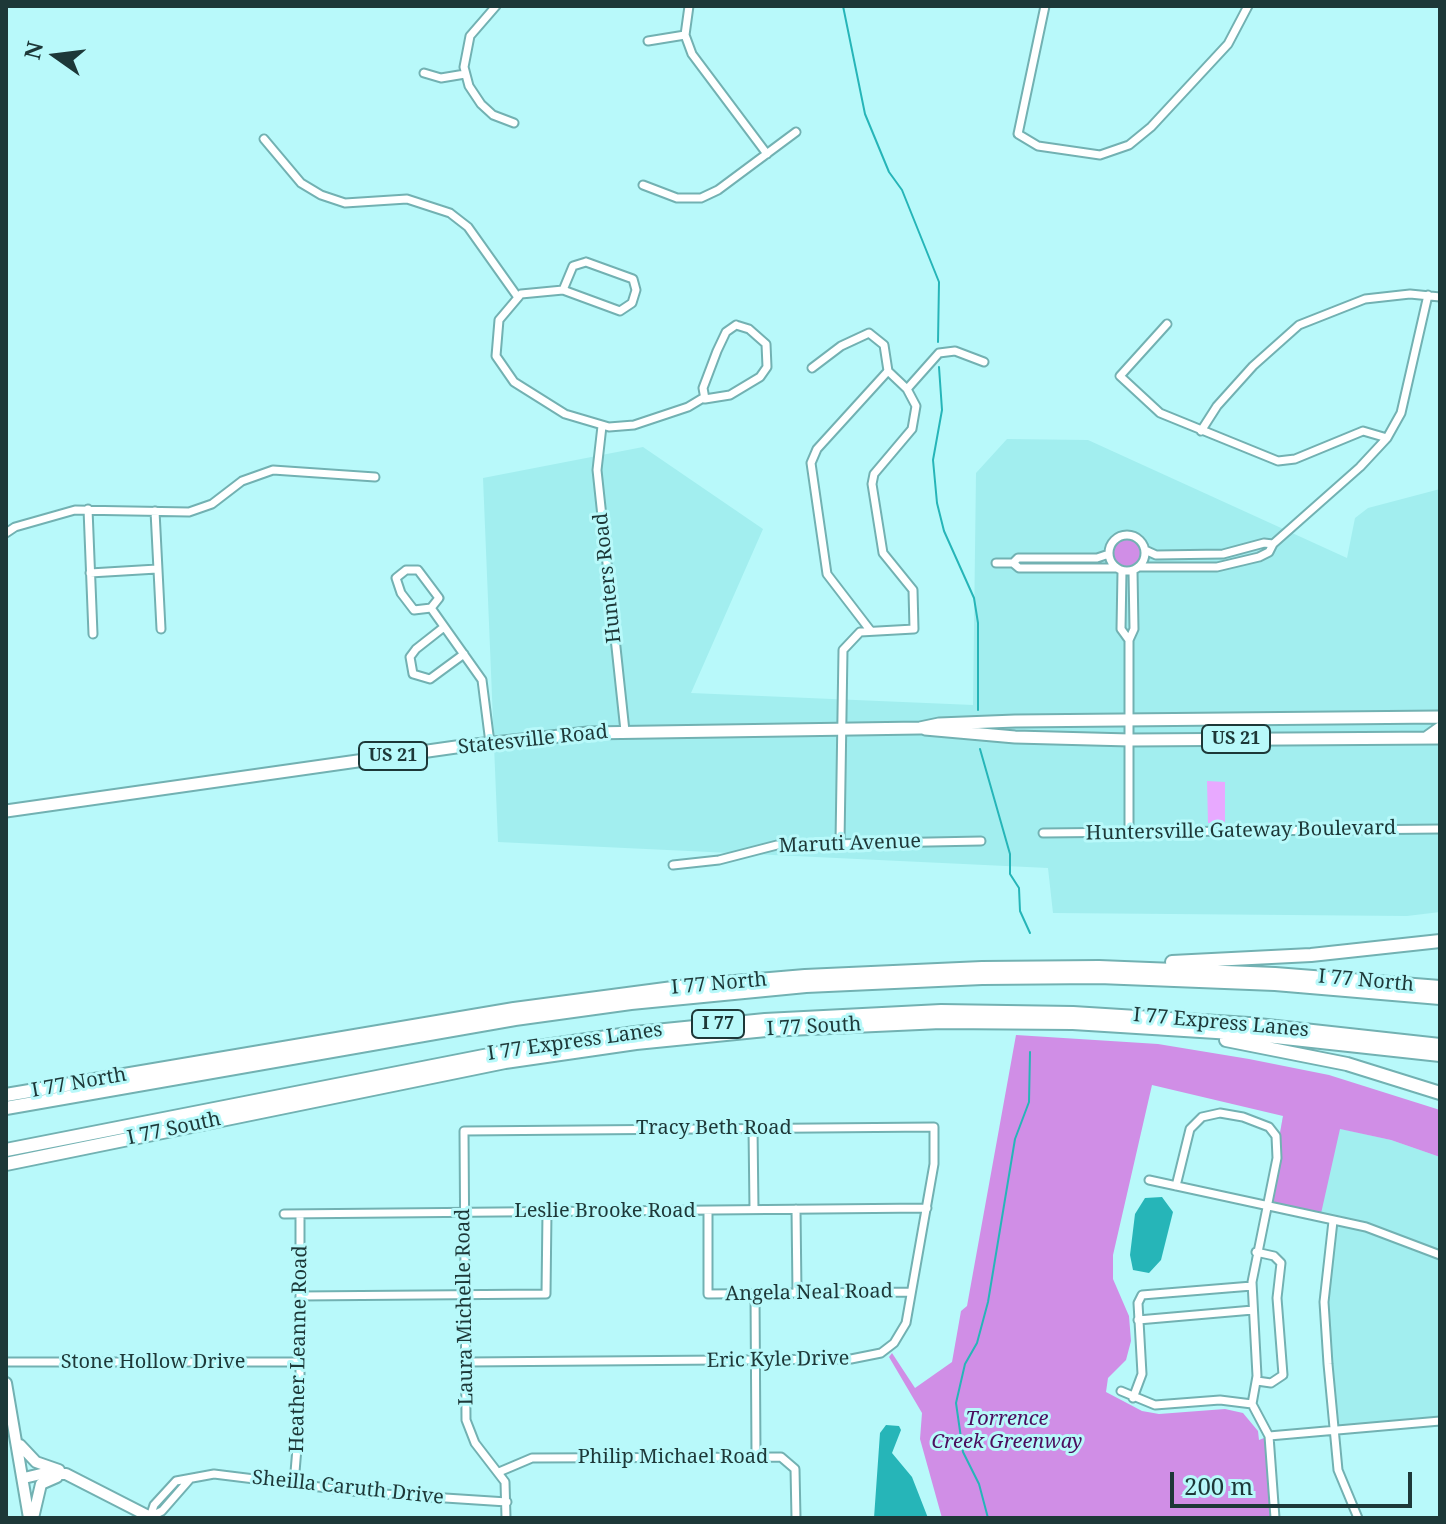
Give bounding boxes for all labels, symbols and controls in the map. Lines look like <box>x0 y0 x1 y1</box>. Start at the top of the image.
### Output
north arrow <box>16 16 96 96</box>
text: N <box>16 38 49 62</box>
street label: Hunters Road <box>589 512 627 644</box>
street label: Statesville Road <box>457 720 609 760</box>
road number: US 21 <box>1202 725 1270 753</box>
road number: US 21 <box>359 742 427 770</box>
street label: Huntersville Gateway Boulevard <box>1086 816 1396 846</box>
street label: Maruti Avenue <box>778 830 922 858</box>
street label: I 77 North <box>1317 965 1415 997</box>
street label: I 77 North <box>670 968 768 1000</box>
street label: I 77 Express Lanes <box>1132 1003 1310 1043</box>
road number: I 77 <box>692 1010 744 1038</box>
street label: I 77 South <box>766 1013 862 1041</box>
street label: I 77 Express Lanes <box>486 1018 664 1066</box>
street label: I 77 North <box>30 1063 128 1103</box>
street label: I 77 South <box>125 1107 223 1151</box>
street label: Tracy Beth Road <box>636 1116 792 1140</box>
street label: Leslie Brooke Road <box>514 1199 696 1223</box>
street label: Laura Michelle Road <box>451 1208 479 1406</box>
street label: Heather Leanne Road <box>285 1245 313 1453</box>
street label: Angela Neal Road <box>725 1280 893 1306</box>
street label: Eric Kyle Drive <box>706 1347 850 1373</box>
street label: Stone Hollow Drive <box>61 1350 245 1374</box>
park label: Torrence Creek Greenway <box>932 1407 1082 1454</box>
street label: Philip Michael Road <box>578 1445 768 1469</box>
scale bar <box>1174 1456 1416 1506</box>
street label: Sheilla Caruth Drive <box>251 1466 445 1510</box>
text: 200 m <box>1184 1469 1253 1502</box>

